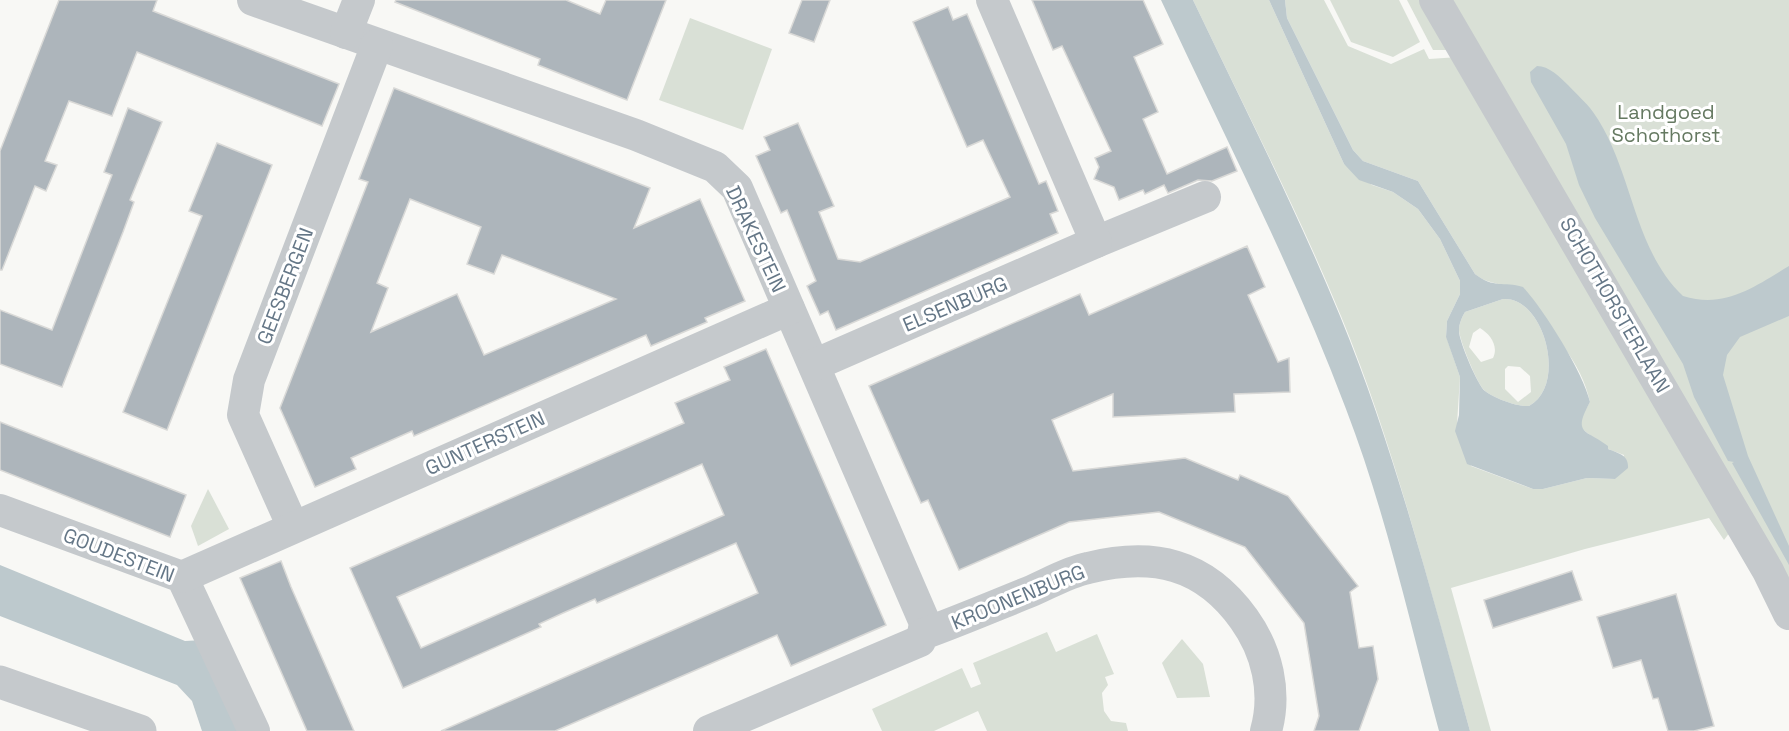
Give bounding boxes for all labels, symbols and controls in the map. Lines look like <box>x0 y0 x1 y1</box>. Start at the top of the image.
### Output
park label: Landgoed Schothorst <box>1611 99 1721 148</box>
street label: DRAKESTEIN <box>720 181 792 297</box>
street label: SCHOTHORSTERLAAN <box>1554 213 1676 397</box>
street label: GEESBERGEN <box>251 224 319 348</box>
street label: ELSENBURG <box>899 270 1011 338</box>
street label: GUNTERSTEIN <box>421 405 549 481</box>
street label: GOUDESTEIN <box>60 522 178 588</box>
street label: KROONENBURG <box>947 558 1089 636</box>

